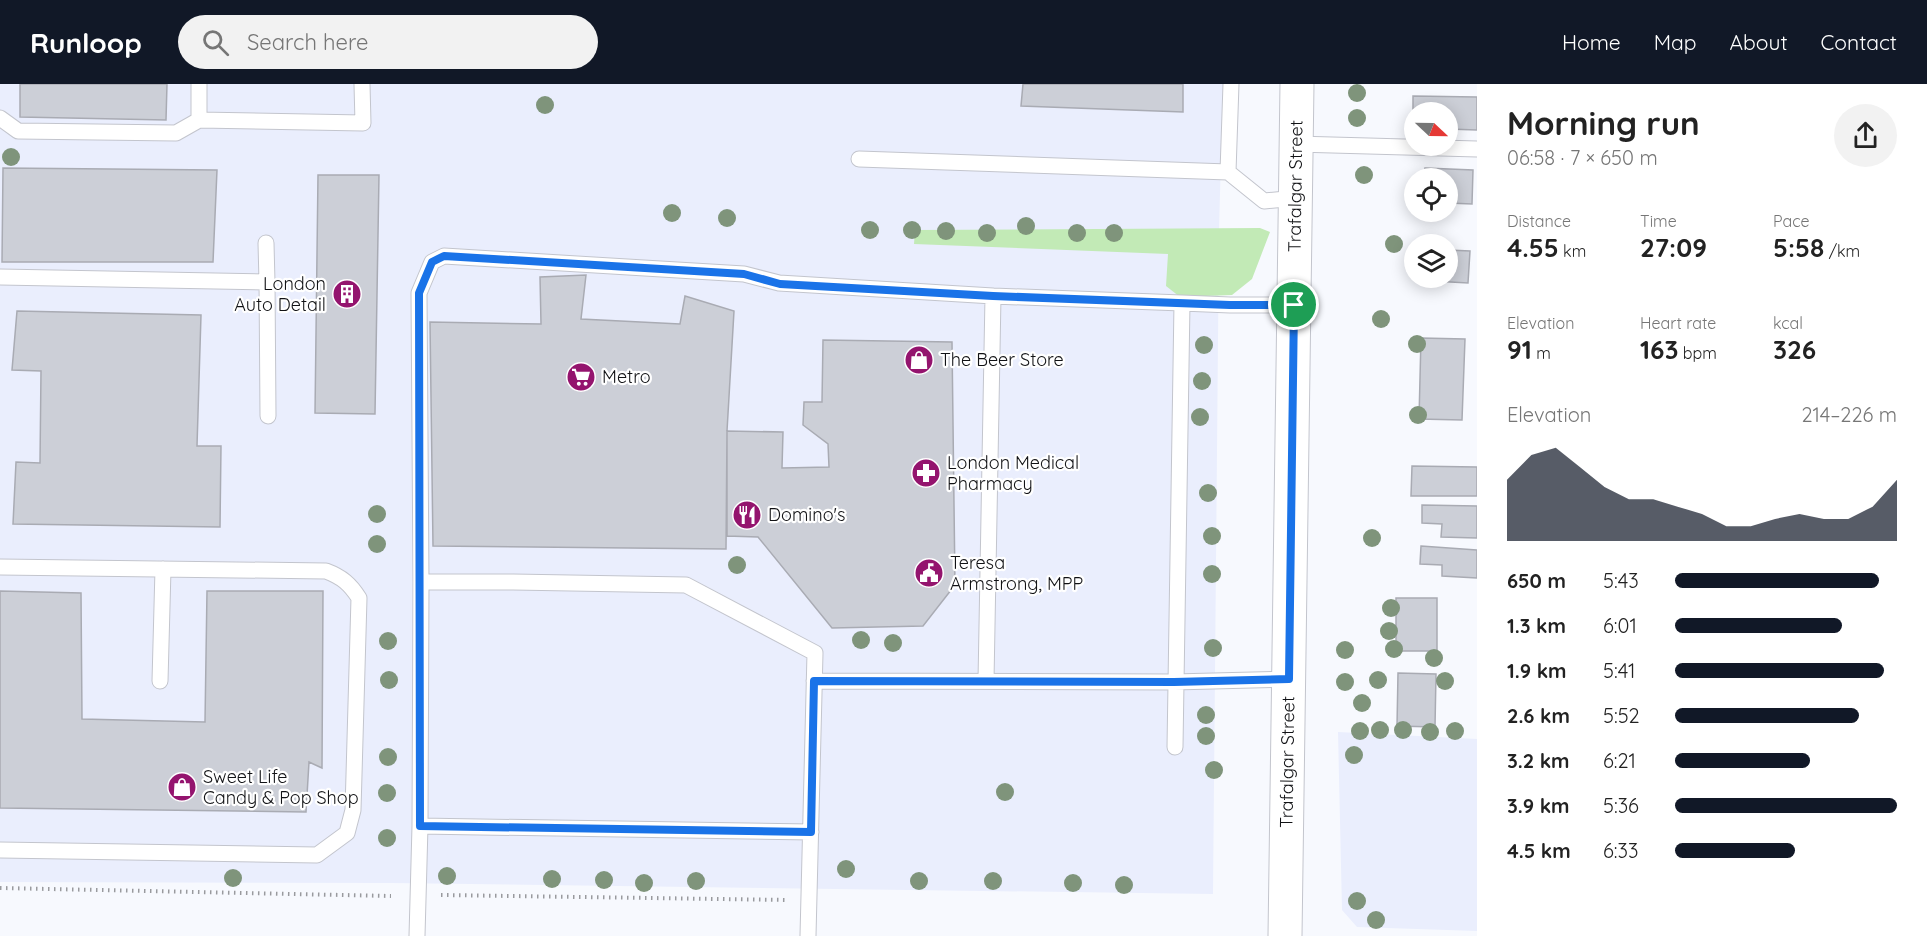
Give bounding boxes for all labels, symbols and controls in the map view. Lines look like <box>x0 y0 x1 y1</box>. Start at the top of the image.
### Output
search box <box>178 15 598 69</box>
text: Runloop <box>30 25 142 60</box>
icon: search <box>199 26 232 59</box>
text: Search here <box>247 28 368 56</box>
text: Home <box>1562 29 1621 55</box>
text: Map <box>1654 29 1697 55</box>
text: About <box>1730 29 1788 55</box>
text: Contact <box>1821 29 1897 55</box>
north arrow <box>1404 102 1458 156</box>
map controls <box>1404 102 1458 288</box>
text: Morning run <box>1507 102 1700 143</box>
button: share <box>1834 104 1897 167</box>
street label: Trafalgar Street <box>1283 120 1307 252</box>
text: 06:58 · 7 × 650 m <box>1507 145 1658 170</box>
button: locate <box>1404 168 1458 222</box>
text: Distance <box>1507 211 1571 231</box>
text: Time <box>1640 211 1677 231</box>
text: Pace <box>1773 211 1809 231</box>
text: 4.55 <box>1507 231 1559 264</box>
text: 27:09 <box>1640 231 1707 264</box>
text: 5:58 <box>1773 231 1824 264</box>
button: layers <box>1404 234 1458 288</box>
text: km <box>1559 241 1586 261</box>
text: /km <box>1824 241 1860 261</box>
place label: London Auto Detail <box>234 272 326 316</box>
building icon: London Auto Detail <box>331 278 363 310</box>
pin <box>1268 279 1319 330</box>
icon: arrive <box>1277 288 1310 321</box>
text: Elevation <box>1507 313 1574 333</box>
text: Heart rate <box>1640 313 1716 333</box>
text: kcal <box>1773 313 1803 333</box>
text: 91 <box>1507 333 1532 366</box>
text: 163 <box>1640 333 1678 366</box>
text: 326 <box>1773 333 1816 366</box>
text: m <box>1532 343 1551 363</box>
text: bpm <box>1678 343 1717 363</box>
shop icon: The Beer Store <box>903 344 935 376</box>
place label: The Beer Store <box>940 348 1064 371</box>
supermarket icon: Metro <box>565 361 597 393</box>
place label: Metro <box>602 365 651 388</box>
text: Elevation <box>1507 402 1591 427</box>
text: 214–226 m <box>1801 402 1897 427</box>
place label: London Medical Pharmacy <box>947 451 1079 495</box>
pharmacy icon: London Medical Pharmacy <box>910 457 942 489</box>
restaurant icon: Domino's <box>731 499 763 531</box>
place label: Domino's <box>768 503 845 526</box>
place label: Teresa Armstrong, MPP <box>950 551 1083 595</box>
public building icon: Teresa Armstrong, MPP <box>913 557 945 589</box>
text: 650 m <box>1507 568 1566 593</box>
text: 5:43 <box>1603 568 1639 593</box>
text: 1.3 km <box>1507 613 1566 638</box>
text: 6:01 <box>1603 613 1637 638</box>
text: 1.9 km <box>1507 658 1567 683</box>
text: 5:41 <box>1603 658 1635 683</box>
street label: Trafalgar Street <box>1275 696 1299 828</box>
text: 2.6 km <box>1507 703 1570 728</box>
text: 5:52 <box>1603 703 1640 728</box>
text: 3.2 km <box>1507 748 1570 773</box>
text: 6:21 <box>1603 748 1636 773</box>
place label: Sweet Life Candy & Pop Shop <box>203 765 359 809</box>
shop icon: Sweet Life Candy & Pop Shop <box>166 771 198 803</box>
text: 3.9 km <box>1507 793 1570 818</box>
text: 5:36 <box>1603 793 1639 818</box>
text: 4.5 km <box>1507 838 1571 863</box>
text: 6:33 <box>1603 838 1638 863</box>

